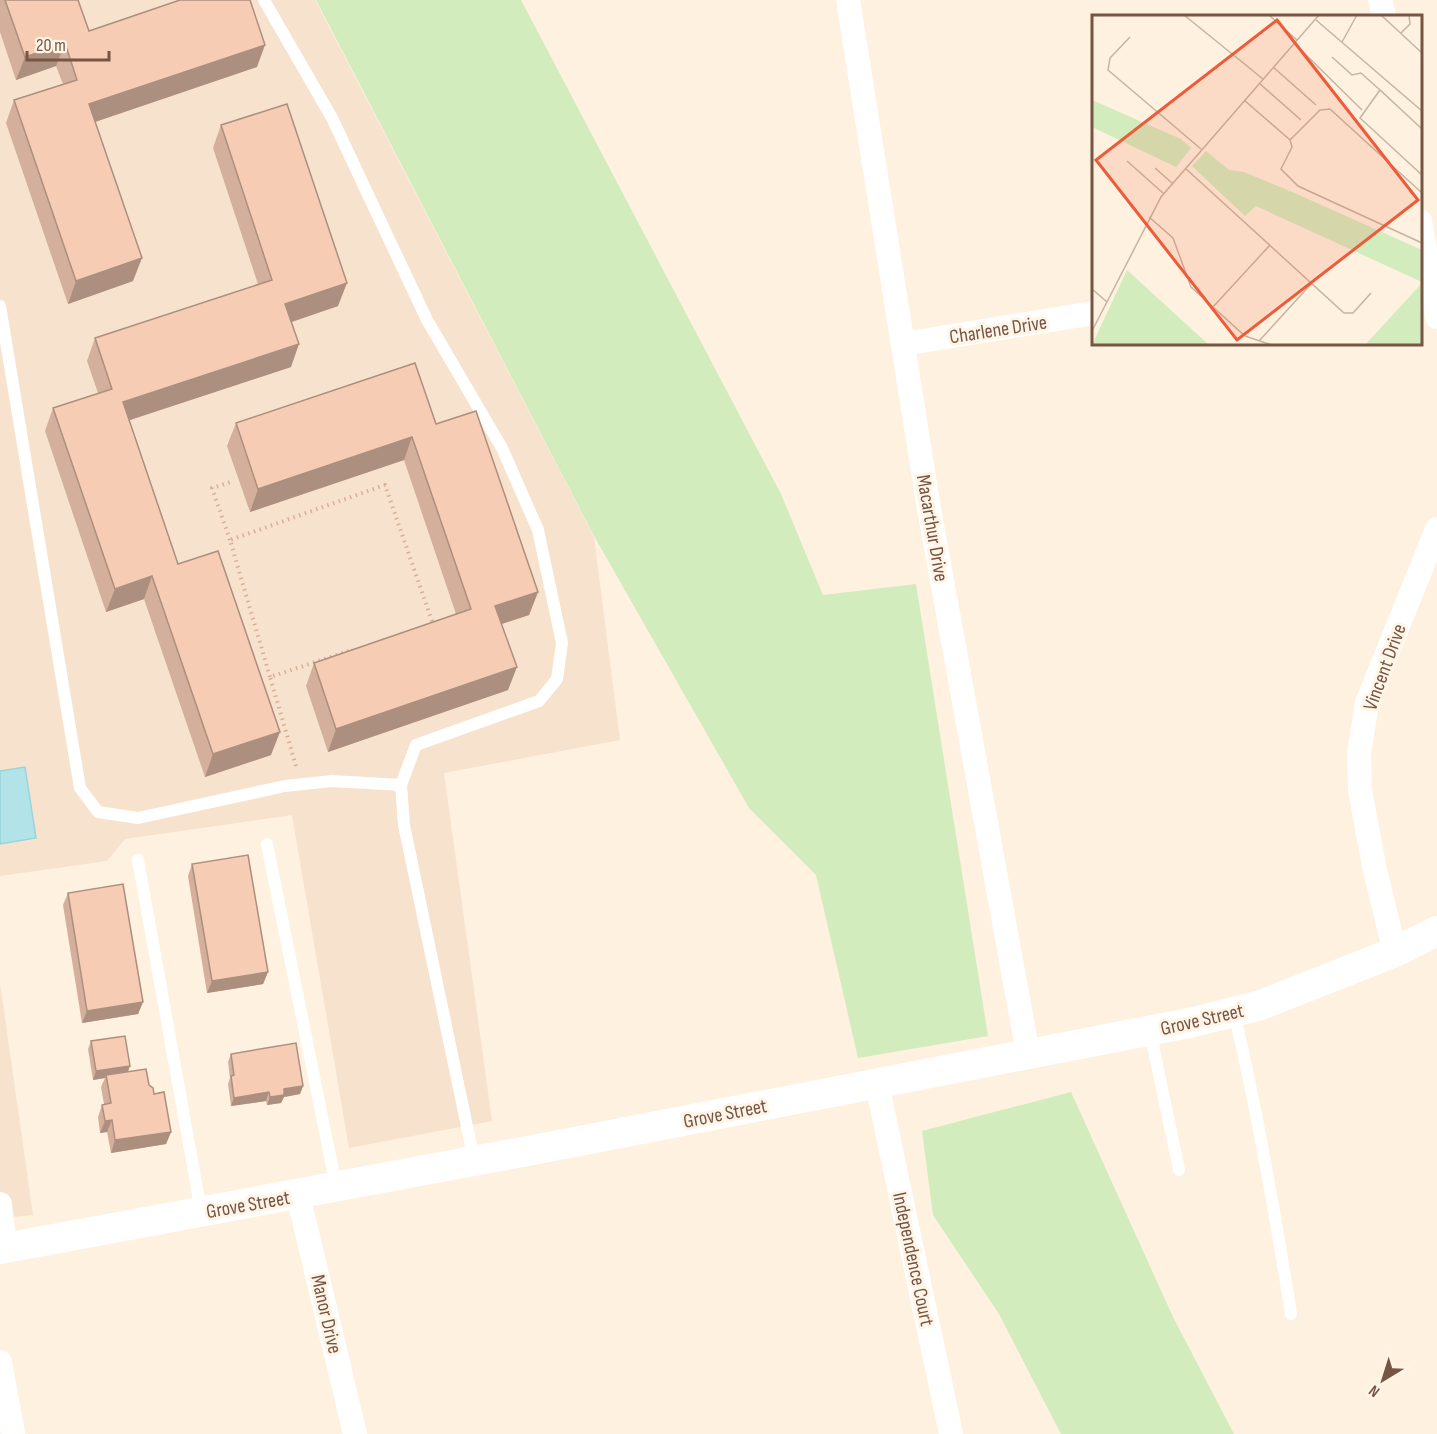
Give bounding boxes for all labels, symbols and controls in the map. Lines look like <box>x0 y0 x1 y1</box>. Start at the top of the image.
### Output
inset map <box>1092 15 1422 345</box>
scale bar <box>27 24 110 62</box>
text: 20 m <box>36 35 66 56</box>
street label: Charlene Drive <box>948 310 1049 350</box>
street label: Macarthur Drive <box>911 473 953 583</box>
street label: Vincent Drive <box>1358 621 1412 714</box>
street label: Grove Street <box>1158 999 1246 1041</box>
street label: Grove Street <box>681 1094 769 1134</box>
street label: Grove Street <box>204 1186 292 1224</box>
street label: Independence Court <box>887 1190 939 1328</box>
street label: Manor Drive <box>305 1272 347 1356</box>
north arrow <box>1353 1350 1413 1410</box>
text: N <box>1365 1381 1384 1401</box>

